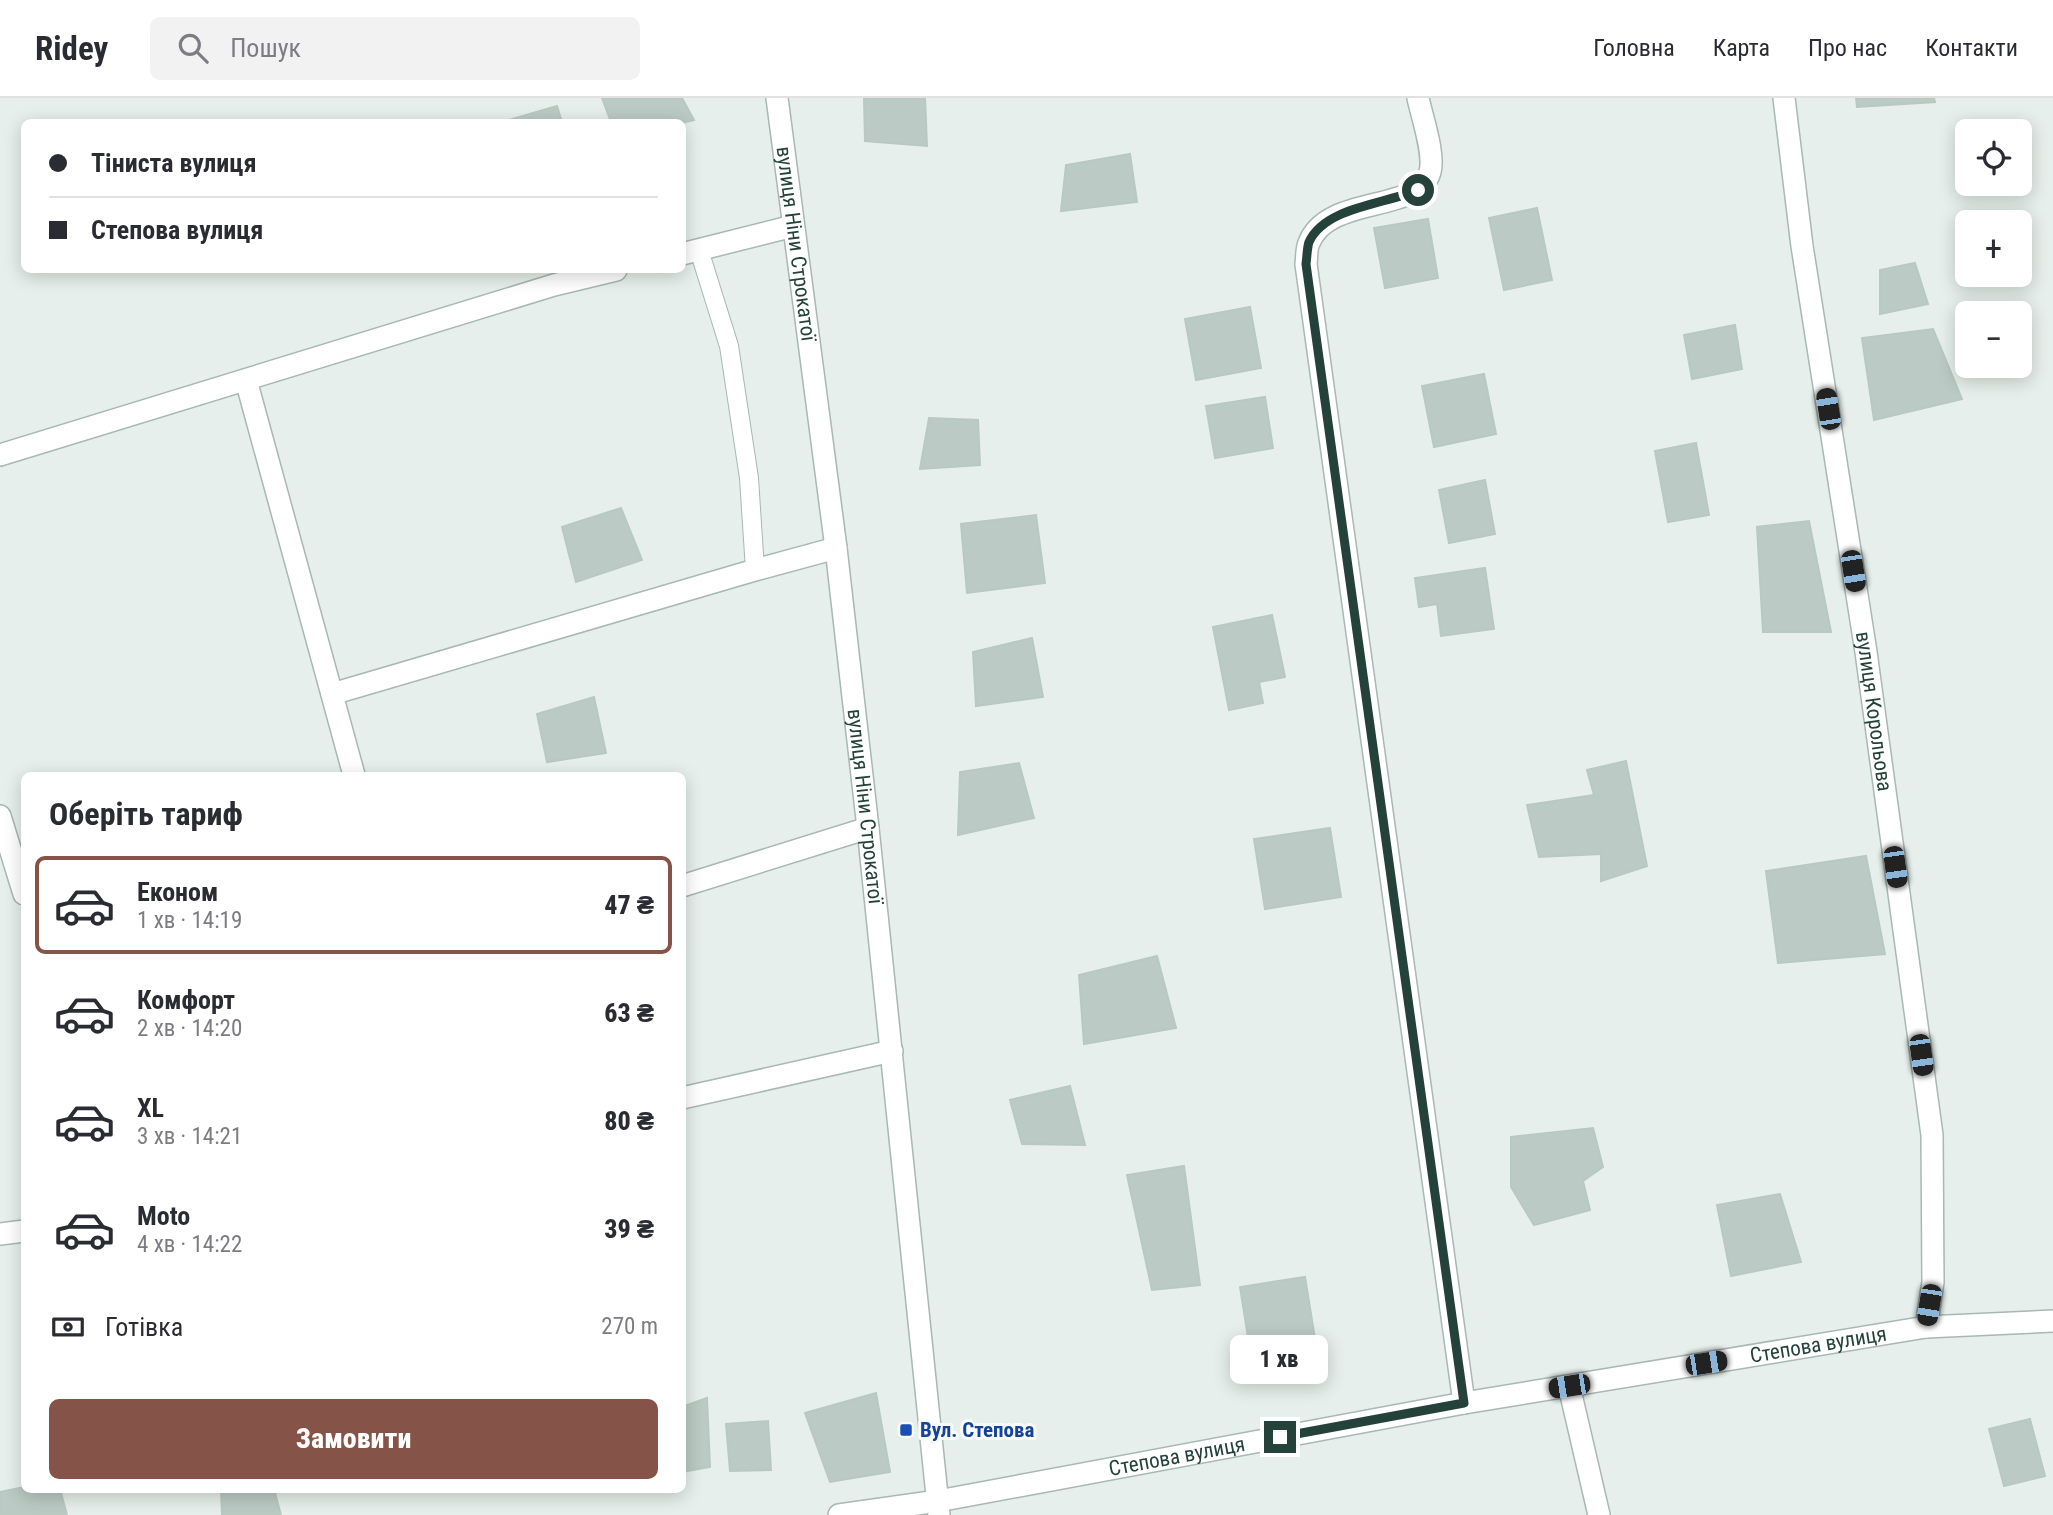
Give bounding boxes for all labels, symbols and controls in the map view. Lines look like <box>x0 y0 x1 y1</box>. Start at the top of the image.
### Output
search box <box>150 17 640 80</box>
text: Ridey <box>35 29 108 68</box>
icon: search <box>174 29 212 67</box>
text: Пошук <box>230 33 301 63</box>
text: Головна <box>1593 34 1675 62</box>
text: Карта <box>1713 34 1770 62</box>
text: Про нас <box>1808 34 1887 62</box>
text: Контакти <box>1925 34 2018 62</box>
map controls <box>1955 119 2032 378</box>
button: locate <box>1955 119 2032 196</box>
street label: вулиця Ніни Строкатої <box>771 145 821 344</box>
text: Тіниста вулиця <box>91 148 256 178</box>
route start <box>1402 174 1434 206</box>
button: + <box>1955 210 2032 287</box>
text: Степова вулиця <box>91 215 263 245</box>
button: − <box>1955 301 2032 378</box>
car <box>1815 387 1842 431</box>
car <box>1840 549 1867 593</box>
street label: вулиця Корольова <box>1851 630 1897 793</box>
street label: вулиця Ніни Строкатої <box>842 708 888 906</box>
text: Оберіть тариф <box>49 795 243 833</box>
car <box>1882 845 1909 889</box>
icon: car <box>53 874 116 937</box>
text: Економ <box>137 877 218 907</box>
text: 47 ₴ <box>604 890 654 920</box>
text: 1 хв · 14:19 <box>137 907 242 934</box>
icon: car <box>53 982 116 1045</box>
text: Комфорт <box>137 985 235 1015</box>
text: 63 ₴ <box>604 998 654 1028</box>
text: 2 хв · 14:20 <box>137 1015 242 1042</box>
car <box>1908 1033 1935 1077</box>
icon: car <box>53 1090 116 1153</box>
text: XL <box>137 1093 164 1123</box>
text: 80 ₴ <box>604 1106 654 1136</box>
text: 3 хв · 14:21 <box>137 1123 242 1150</box>
icon: car <box>53 1198 116 1261</box>
text: Moto <box>137 1201 190 1231</box>
text: 39 ₴ <box>604 1214 654 1244</box>
text: 4 хв · 14:22 <box>137 1231 242 1258</box>
car <box>1916 1283 1943 1327</box>
icon: cash <box>49 1308 87 1346</box>
text: Готівка <box>105 1312 183 1342</box>
text: 270 m <box>601 1313 658 1340</box>
street label: Степова вулиця <box>1748 1322 1888 1368</box>
callout: 1 хв <box>1231 1336 1329 1384</box>
text: 1 хв <box>1260 1346 1298 1373</box>
car <box>1684 1349 1729 1377</box>
car <box>1547 1372 1592 1400</box>
button: Замовити <box>49 1399 658 1479</box>
place label: Вул. Степова <box>920 1418 1034 1442</box>
route end <box>1264 1421 1296 1453</box>
marker: Вул. Степова <box>898 1422 914 1438</box>
street label: Степова вулиця <box>1107 1432 1247 1481</box>

